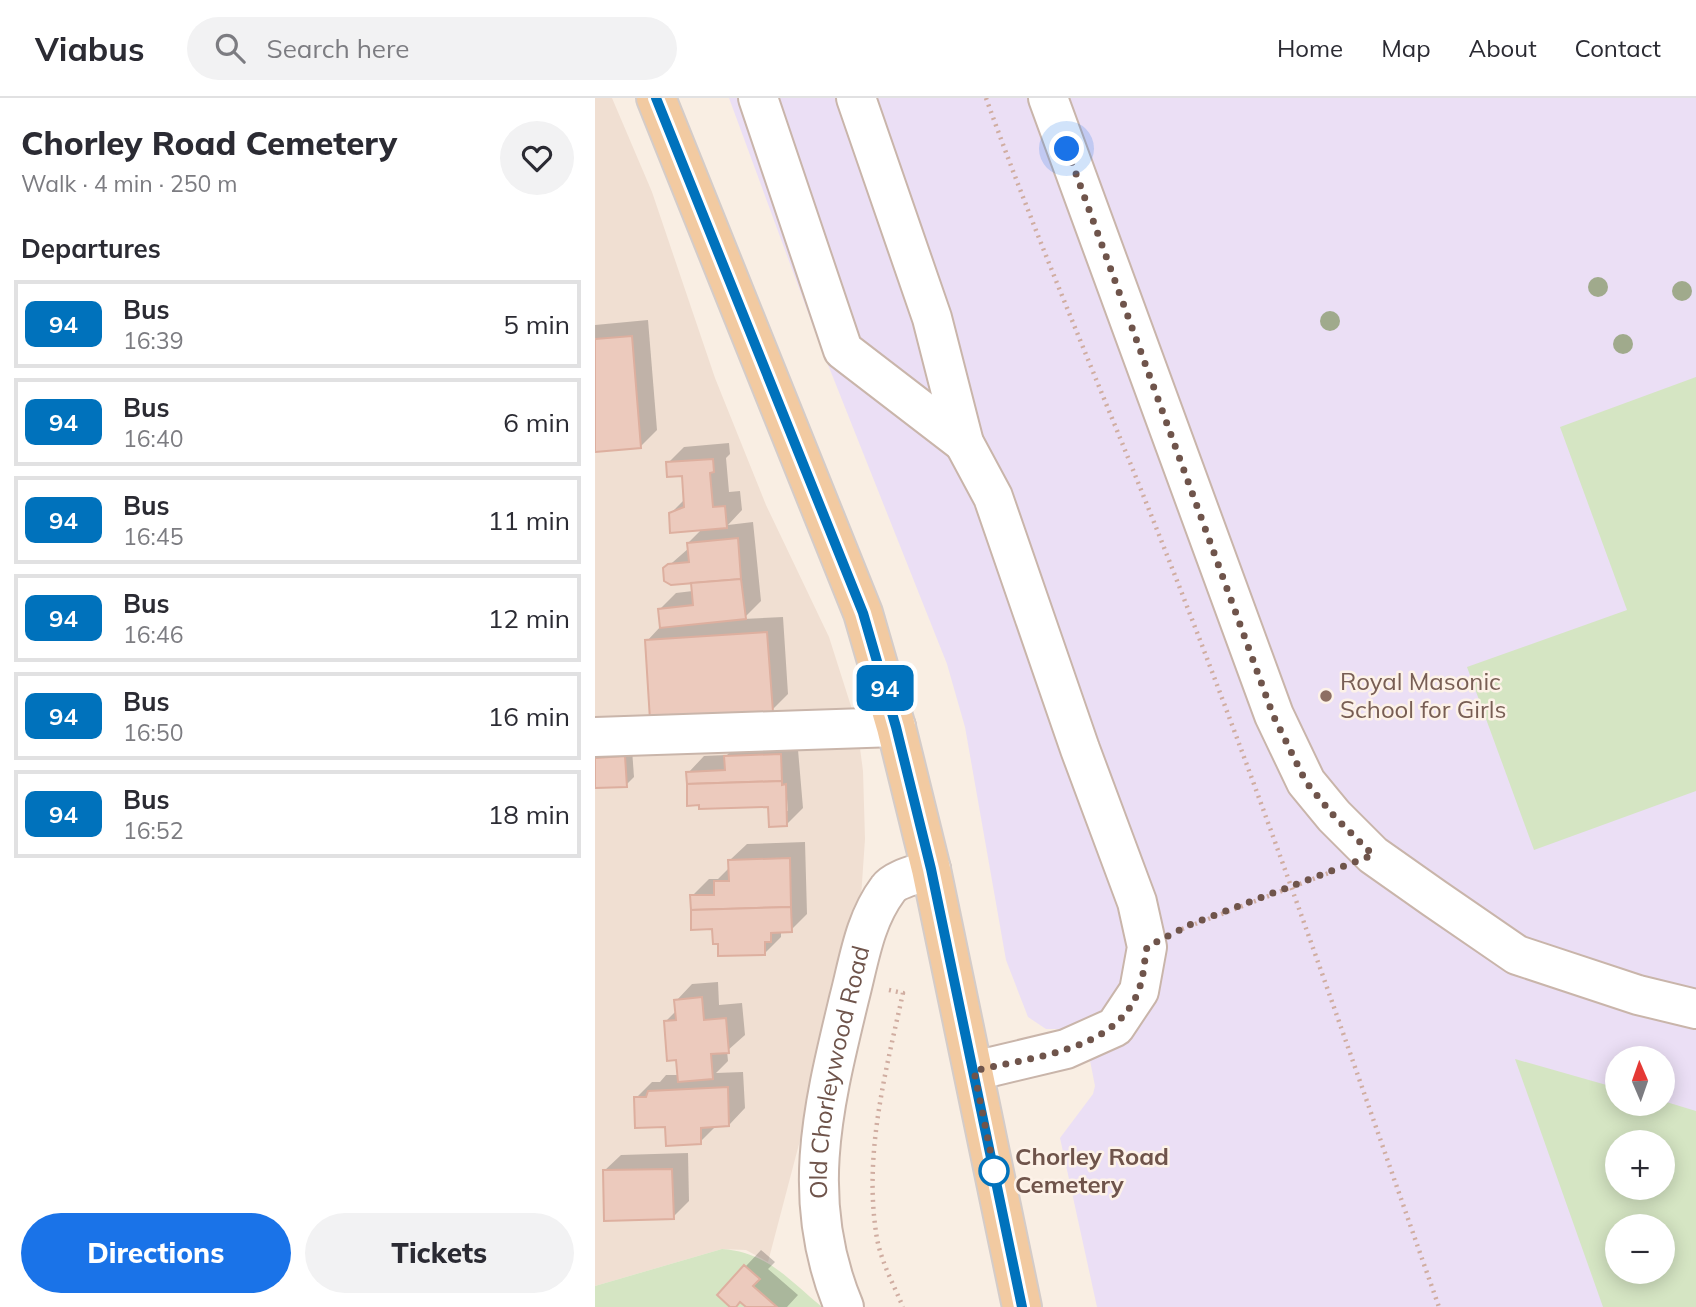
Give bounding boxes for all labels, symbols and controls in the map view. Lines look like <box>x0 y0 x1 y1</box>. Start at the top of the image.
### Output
search box <box>187 17 677 80</box>
text: Viabus <box>35 28 145 69</box>
icon: search <box>211 29 249 67</box>
text: Search here <box>267 32 409 65</box>
text: Home <box>1277 33 1343 63</box>
text: Map <box>1381 33 1431 63</box>
text: About <box>1469 33 1537 63</box>
text: Contact <box>1575 33 1661 63</box>
button: heart <box>500 121 574 195</box>
text: Chorley Road Cemetery <box>21 122 397 163</box>
your location <box>1049 131 1084 166</box>
text: Walk · 4 min · 250 m <box>21 169 238 198</box>
text: Departures <box>21 232 161 265</box>
text: Bus <box>123 293 169 326</box>
text: 5 min <box>503 308 570 341</box>
text: 94 <box>49 309 78 339</box>
text: 16:39 <box>123 326 183 355</box>
text: Bus <box>123 391 169 424</box>
text: 6 min <box>503 406 570 439</box>
text: 94 <box>49 407 78 437</box>
text: 16:40 <box>123 424 183 453</box>
text: Bus <box>123 489 169 522</box>
text: 11 min <box>488 504 570 537</box>
text: 94 <box>49 505 78 535</box>
text: 16:45 <box>123 522 183 551</box>
text: Bus <box>123 587 169 620</box>
text: 12 min <box>488 602 570 635</box>
text: 94 <box>49 603 78 633</box>
text: 16:46 <box>123 620 183 649</box>
line badge: 94 <box>853 665 917 711</box>
place label: Royal Masonic School for Girls <box>1340 666 1506 724</box>
text: 94 <box>871 673 899 703</box>
text: Bus <box>123 685 169 718</box>
marker: Royal Masonic School for Girls <box>1318 688 1334 704</box>
text: 16 min <box>488 700 570 733</box>
text: 94 <box>49 701 78 731</box>
text: 16:50 <box>123 718 183 747</box>
text: Bus <box>123 783 169 816</box>
text: 18 min <box>488 798 570 831</box>
text: 94 <box>49 799 78 829</box>
text: 16:52 <box>123 816 183 845</box>
street label: Old Chorleywood Road <box>803 942 875 1199</box>
north arrow <box>1605 1046 1675 1116</box>
map controls <box>1605 1046 1675 1284</box>
button: + <box>1605 1130 1675 1200</box>
place label: Chorley Road Cemetery <box>1015 1141 1169 1199</box>
marker: Chorley Road Cemetery <box>979 1156 1009 1186</box>
button: Directions <box>21 1213 291 1293</box>
button: Tickets <box>305 1213 574 1293</box>
button: − <box>1605 1214 1675 1284</box>

